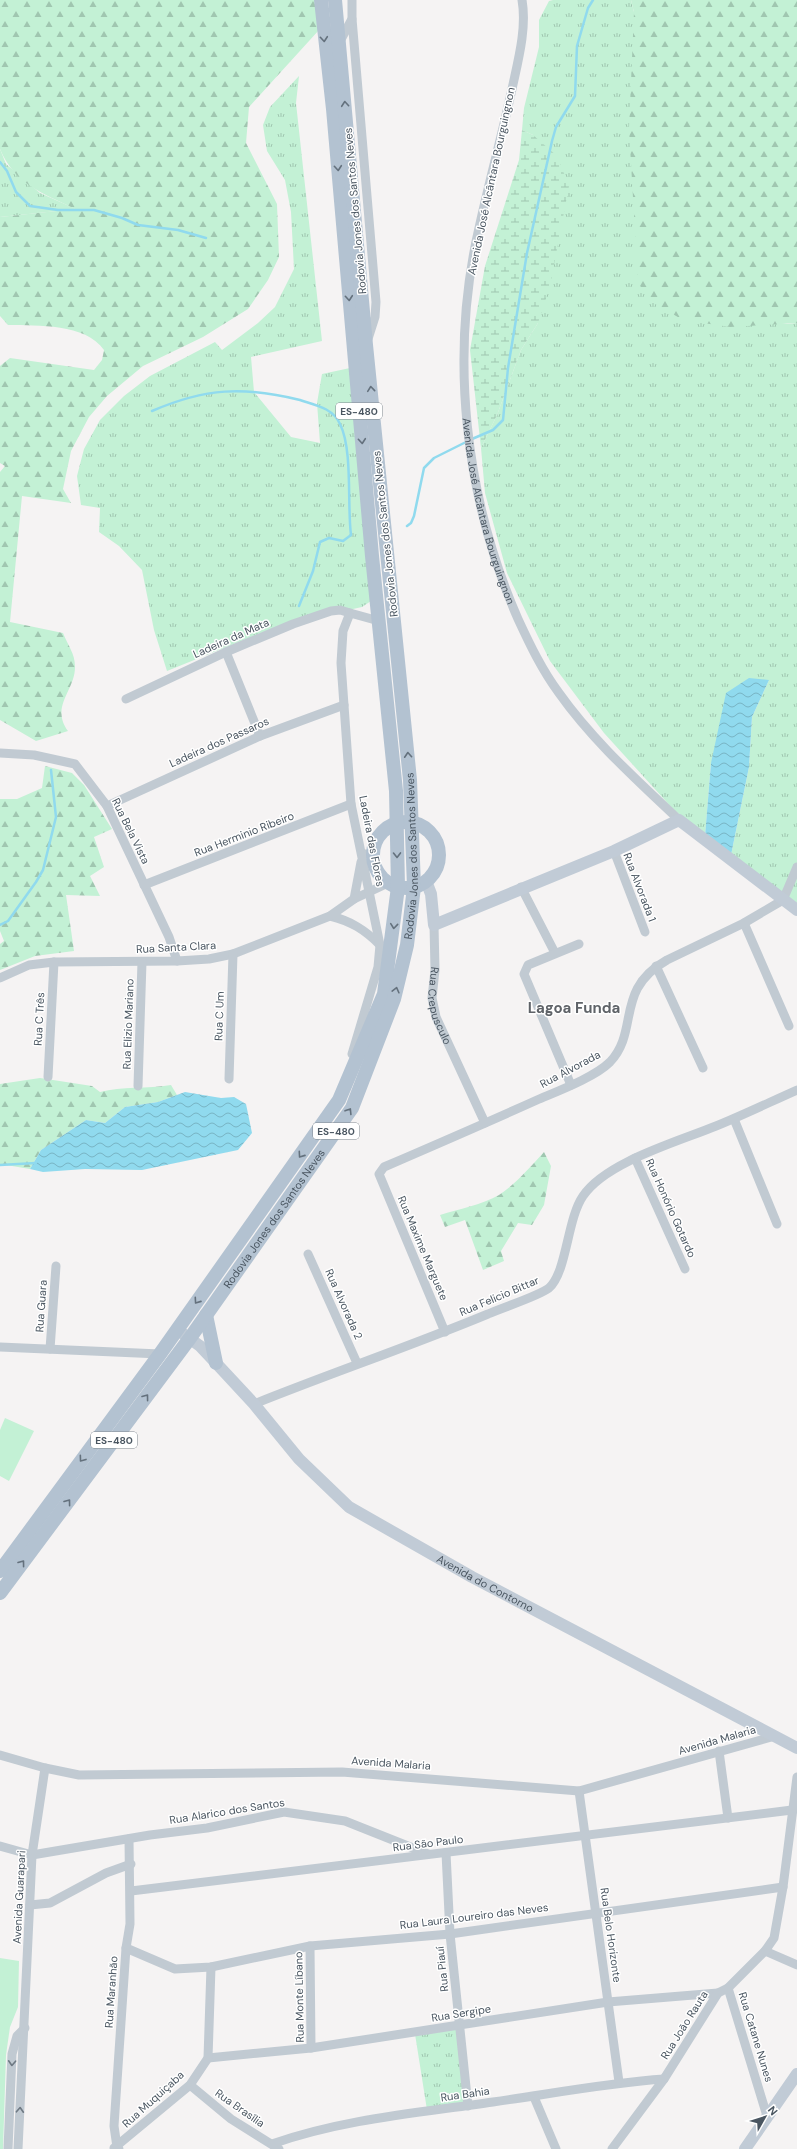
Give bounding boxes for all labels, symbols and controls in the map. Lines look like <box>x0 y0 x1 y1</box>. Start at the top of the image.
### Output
one-way arrow <box>320 36 329 42</box>
street label: Avenida José Alcântara Bourguingnon <box>464 86 518 276</box>
one-way arrow <box>340 101 349 107</box>
street label: Rodovia Jones dos Santos Neves <box>341 127 369 295</box>
one-way arrow <box>333 165 342 171</box>
one-way arrow <box>344 295 353 301</box>
one-way arrow <box>367 386 376 392</box>
road number: ES-480 <box>336 403 382 419</box>
street label: Avenida José Alcântara Bourguingnon <box>460 417 518 606</box>
one-way arrow <box>357 438 366 444</box>
street label: Rodovia Jones dos Santos Neves <box>369 450 401 618</box>
street label: Ladeira da Mata <box>191 615 271 661</box>
street label: Ladeira dos Passaros <box>167 714 271 770</box>
one-way arrow <box>403 752 412 758</box>
street label: Rodovia Jones dos Santos Neves <box>401 772 421 940</box>
street label: Ladeira das Flores <box>356 794 388 888</box>
street label: Rua Bela Vista <box>109 796 153 866</box>
street label: Rua Herminio Ribeiro <box>192 809 296 859</box>
street label: Rua Alvorada 1 <box>620 850 660 924</box>
one-way arrow <box>393 852 401 858</box>
one-way arrow <box>389 923 398 929</box>
street label: Rua Santa Clara <box>136 938 216 956</box>
street label: Rua Crepusculo <box>425 966 455 1047</box>
street label: Rua Elizio Mariano <box>119 978 137 1070</box>
one-way arrow <box>391 987 400 994</box>
street label: Rua C Um <box>211 991 227 1041</box>
street label: Rua C Três <box>31 992 47 1046</box>
district label: Lagoa Funda <box>528 998 620 1018</box>
street label: Rua Alvorada <box>537 1047 603 1091</box>
one-way arrow <box>344 1108 352 1115</box>
road number: ES-480 <box>313 1123 359 1139</box>
street label: Rodovia Jones dos Santos Neves <box>220 1146 328 1291</box>
one-way arrow <box>298 1151 306 1158</box>
street label: Rua Honório Gotardo <box>643 1156 699 1260</box>
street label: Rua Maxime Marguete <box>395 1194 451 1302</box>
street label: Rua Alvorada 2 <box>322 1267 366 1341</box>
street label: Rua Felicio Bittar <box>457 1273 541 1319</box>
street label: Rua Guara <box>32 1279 50 1333</box>
one-way arrow <box>194 1297 202 1304</box>
one-way arrow <box>141 1395 148 1402</box>
road number: ES-480 <box>91 1432 137 1448</box>
one-way arrow <box>80 1454 87 1461</box>
one-way arrow <box>63 1499 70 1506</box>
street label: Avenida do Contorno <box>434 1551 536 1615</box>
one-way arrow <box>18 1560 25 1567</box>
street label: Avenida Malaria <box>677 1722 757 1758</box>
street label: Avenida Malaria <box>351 1753 431 1773</box>
street label: Rua Alarico dos Santos <box>168 1795 286 1827</box>
street label: Rua São Paulo <box>392 1832 464 1854</box>
street label: Avenida Guarapari <box>10 1850 28 1944</box>
street label: Rua Belo Horizonte <box>597 1887 625 1983</box>
street label: Rua Laura Loureiro das Neves <box>399 1900 549 1932</box>
street label: Rua Piauí <box>433 1945 451 1992</box>
street label: Rua Monte Líbano <box>291 1951 307 2043</box>
street label: Rua Maranhão <box>101 1956 121 2028</box>
street label: Rua João Rauta <box>657 1988 711 2062</box>
street label: Rua Catane Nunes <box>736 1990 776 2084</box>
street label: Rua Sergipe <box>430 2001 492 2025</box>
one-way arrow <box>7 2060 16 2066</box>
street label: Rua Muquiçaba <box>119 2068 187 2130</box>
street label: Rua Bahia <box>440 2084 490 2104</box>
street label: Rua Brasília <box>212 2086 268 2130</box>
north arrow <box>745 2097 785 2137</box>
text: N <box>765 2103 781 2118</box>
one-way arrow <box>16 2107 25 2113</box>

